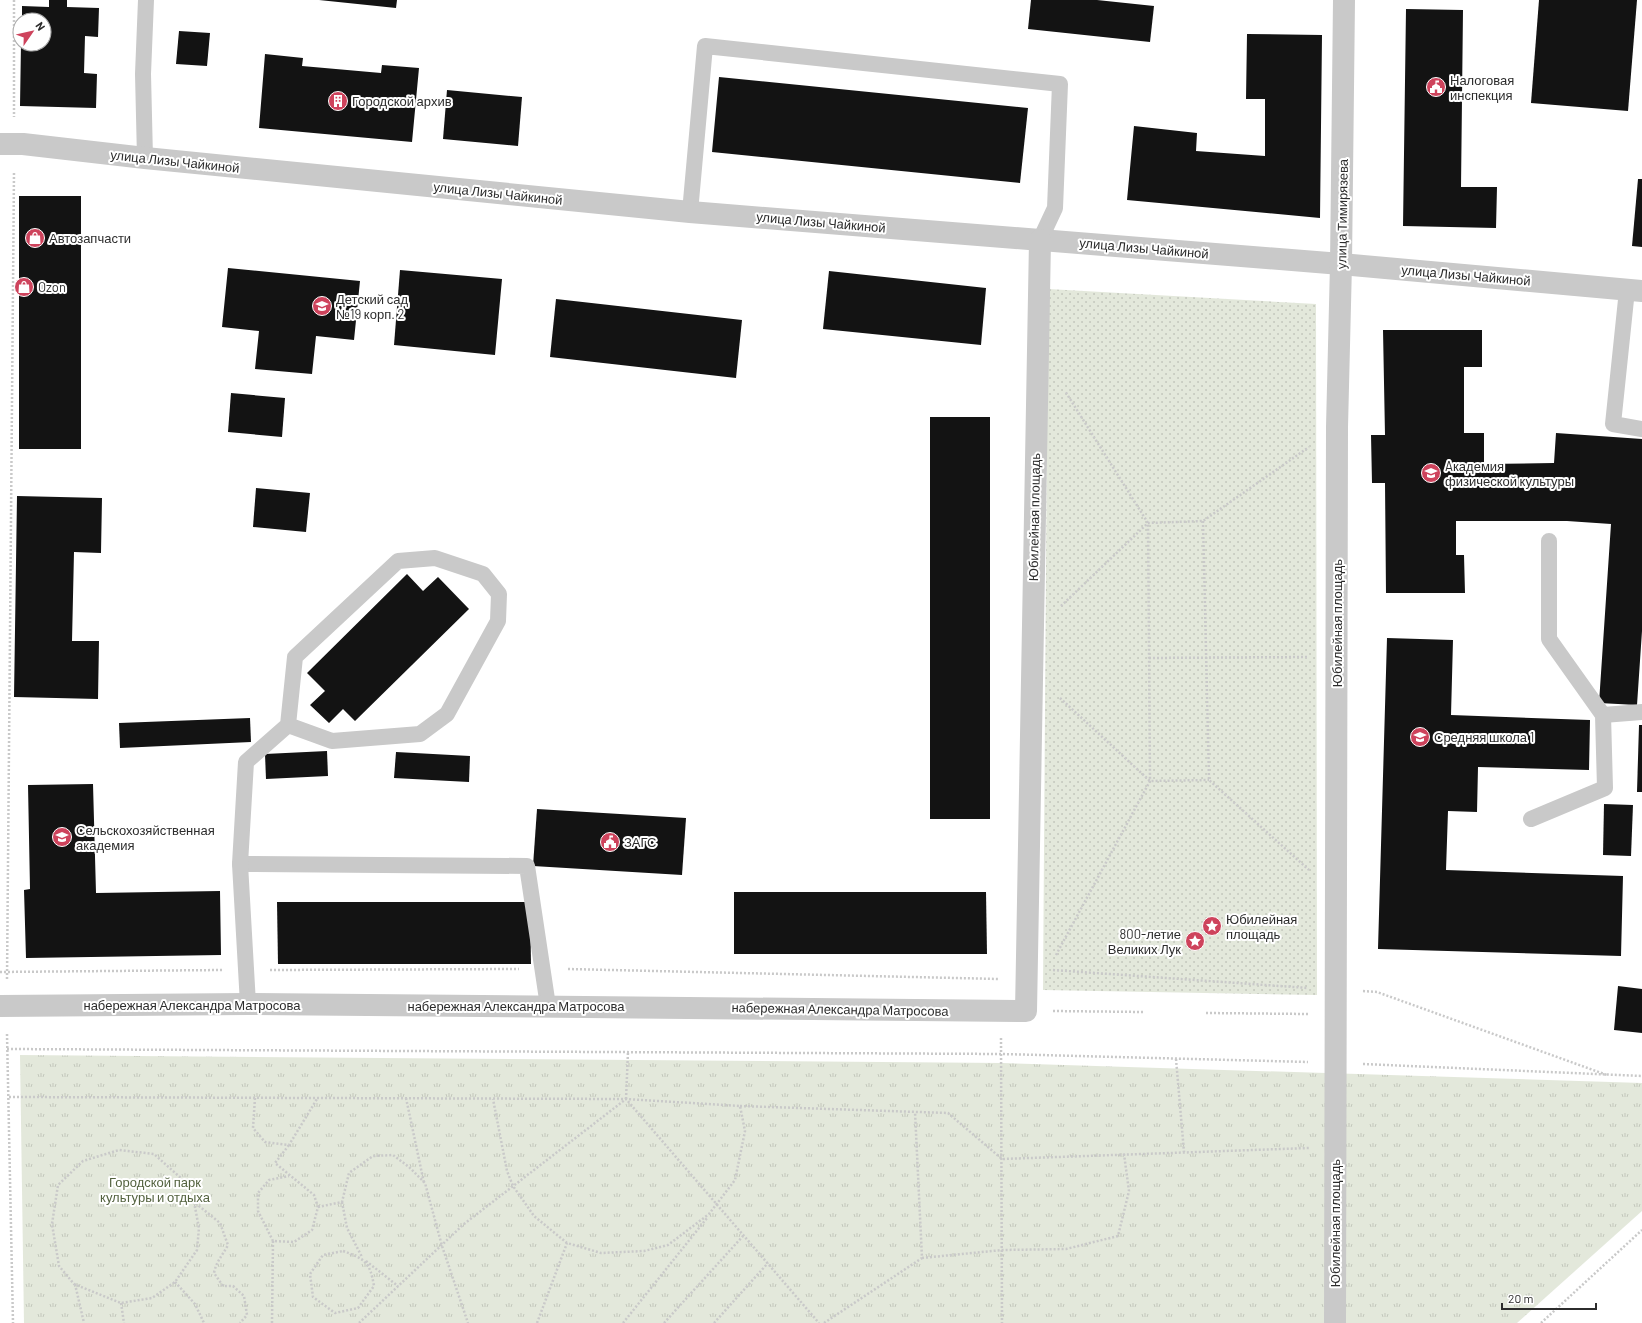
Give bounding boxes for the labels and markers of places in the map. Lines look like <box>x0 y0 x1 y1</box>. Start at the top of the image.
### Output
place label: Налоговая инспекция <box>1450 72 1514 103</box>
public building icon: Налоговая инспекция <box>1425 76 1447 98</box>
building icon: Городской архив <box>327 90 349 112</box>
place label: Городской архив <box>352 93 452 109</box>
shop icon: Автозапчасти <box>24 227 46 249</box>
place label: Автозапчасти <box>49 230 131 246</box>
shop icon: Ozon <box>13 276 35 298</box>
place label: Ozon <box>38 279 66 295</box>
place label: Детский сад №19 корп. 2 <box>336 291 408 322</box>
school or university icon: Детский сад №19 корп. 2 <box>311 295 333 317</box>
place label: Aкадемия физической культуры <box>1445 458 1574 489</box>
school or university icon: Aкадемия физической культуры <box>1420 462 1442 484</box>
school or university icon: Средняя школа 1 <box>1409 726 1431 748</box>
place label: Средняя школа 1 <box>1434 729 1534 745</box>
place label: Сельскохозяйственная академия <box>76 822 215 853</box>
school or university icon: Сельскохозяйственная академия <box>51 826 73 848</box>
public building icon: ЗАГС <box>599 831 621 853</box>
place label: ЗАГС <box>624 834 656 850</box>
place label: Юбилейная площадь <box>1226 911 1297 942</box>
place icon: Юбилейная площадь <box>1201 915 1223 937</box>
place label: 800-летие Великих Лук <box>1108 926 1181 957</box>
place icon: 800-летие Великих Лук <box>1184 930 1206 952</box>

